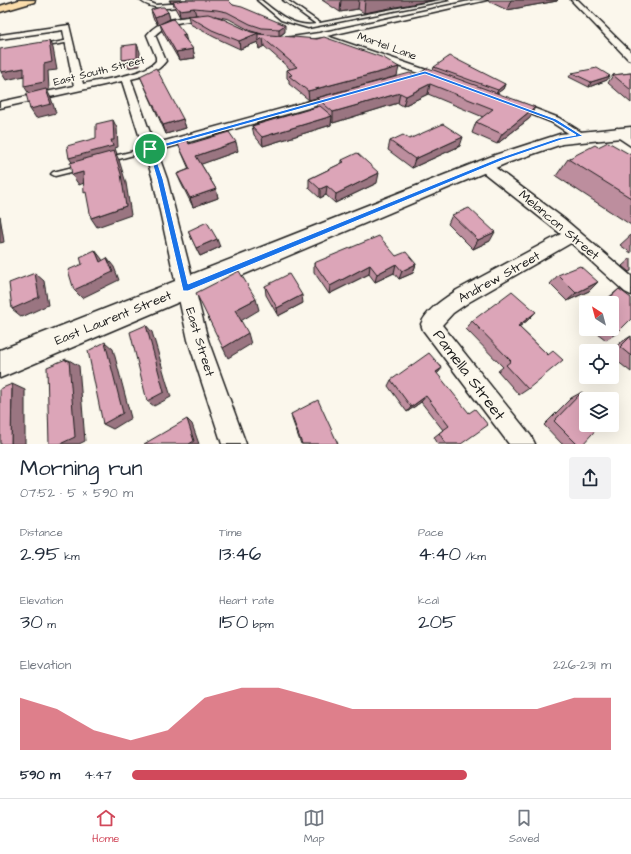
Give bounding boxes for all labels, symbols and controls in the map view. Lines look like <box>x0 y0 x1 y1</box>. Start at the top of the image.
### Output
street label: Martel Lane <box>355 28 419 64</box>
street label: East South Street <box>52 52 147 90</box>
pin <box>133 132 167 166</box>
icon: arrive <box>139 138 161 160</box>
street label: Melancon Street <box>515 186 604 265</box>
street label: Andrew Street <box>455 247 544 307</box>
street label: East Laurent Street <box>52 286 175 350</box>
north arrow <box>579 296 619 336</box>
map controls <box>579 296 619 432</box>
street label: East Street <box>181 305 219 379</box>
street label: Pamella Street <box>428 325 511 425</box>
button: locate <box>579 344 619 384</box>
button: layers <box>579 392 619 432</box>
text: Morning run <box>20 453 143 484</box>
button: share <box>569 457 611 499</box>
text: 07:52 · 5 × 590 m <box>20 484 133 502</box>
text: Distance <box>20 525 63 540</box>
text: Time <box>219 525 242 540</box>
text: Pace <box>418 525 444 540</box>
text: 2.95 <box>20 540 60 568</box>
text: 13:46 <box>219 540 261 568</box>
text: 4:40 <box>418 540 461 568</box>
text: km <box>60 549 80 564</box>
text: /km <box>461 549 486 564</box>
text: Elevation <box>20 593 63 608</box>
text: Heart rate <box>219 593 274 608</box>
text: kcal <box>418 593 439 608</box>
text: 30 <box>20 608 43 636</box>
text: 150 <box>219 608 248 636</box>
text: 205 <box>418 608 456 636</box>
text: m <box>43 617 56 632</box>
text: bpm <box>248 617 274 632</box>
text: Elevation <box>20 656 71 674</box>
text: 226–231 m <box>553 656 611 674</box>
text: 590 m <box>20 766 60 784</box>
text: 4:47 <box>84 766 112 784</box>
tab: Home <box>92 807 119 846</box>
tab: Map <box>303 807 325 846</box>
tab: Saved <box>509 807 539 846</box>

